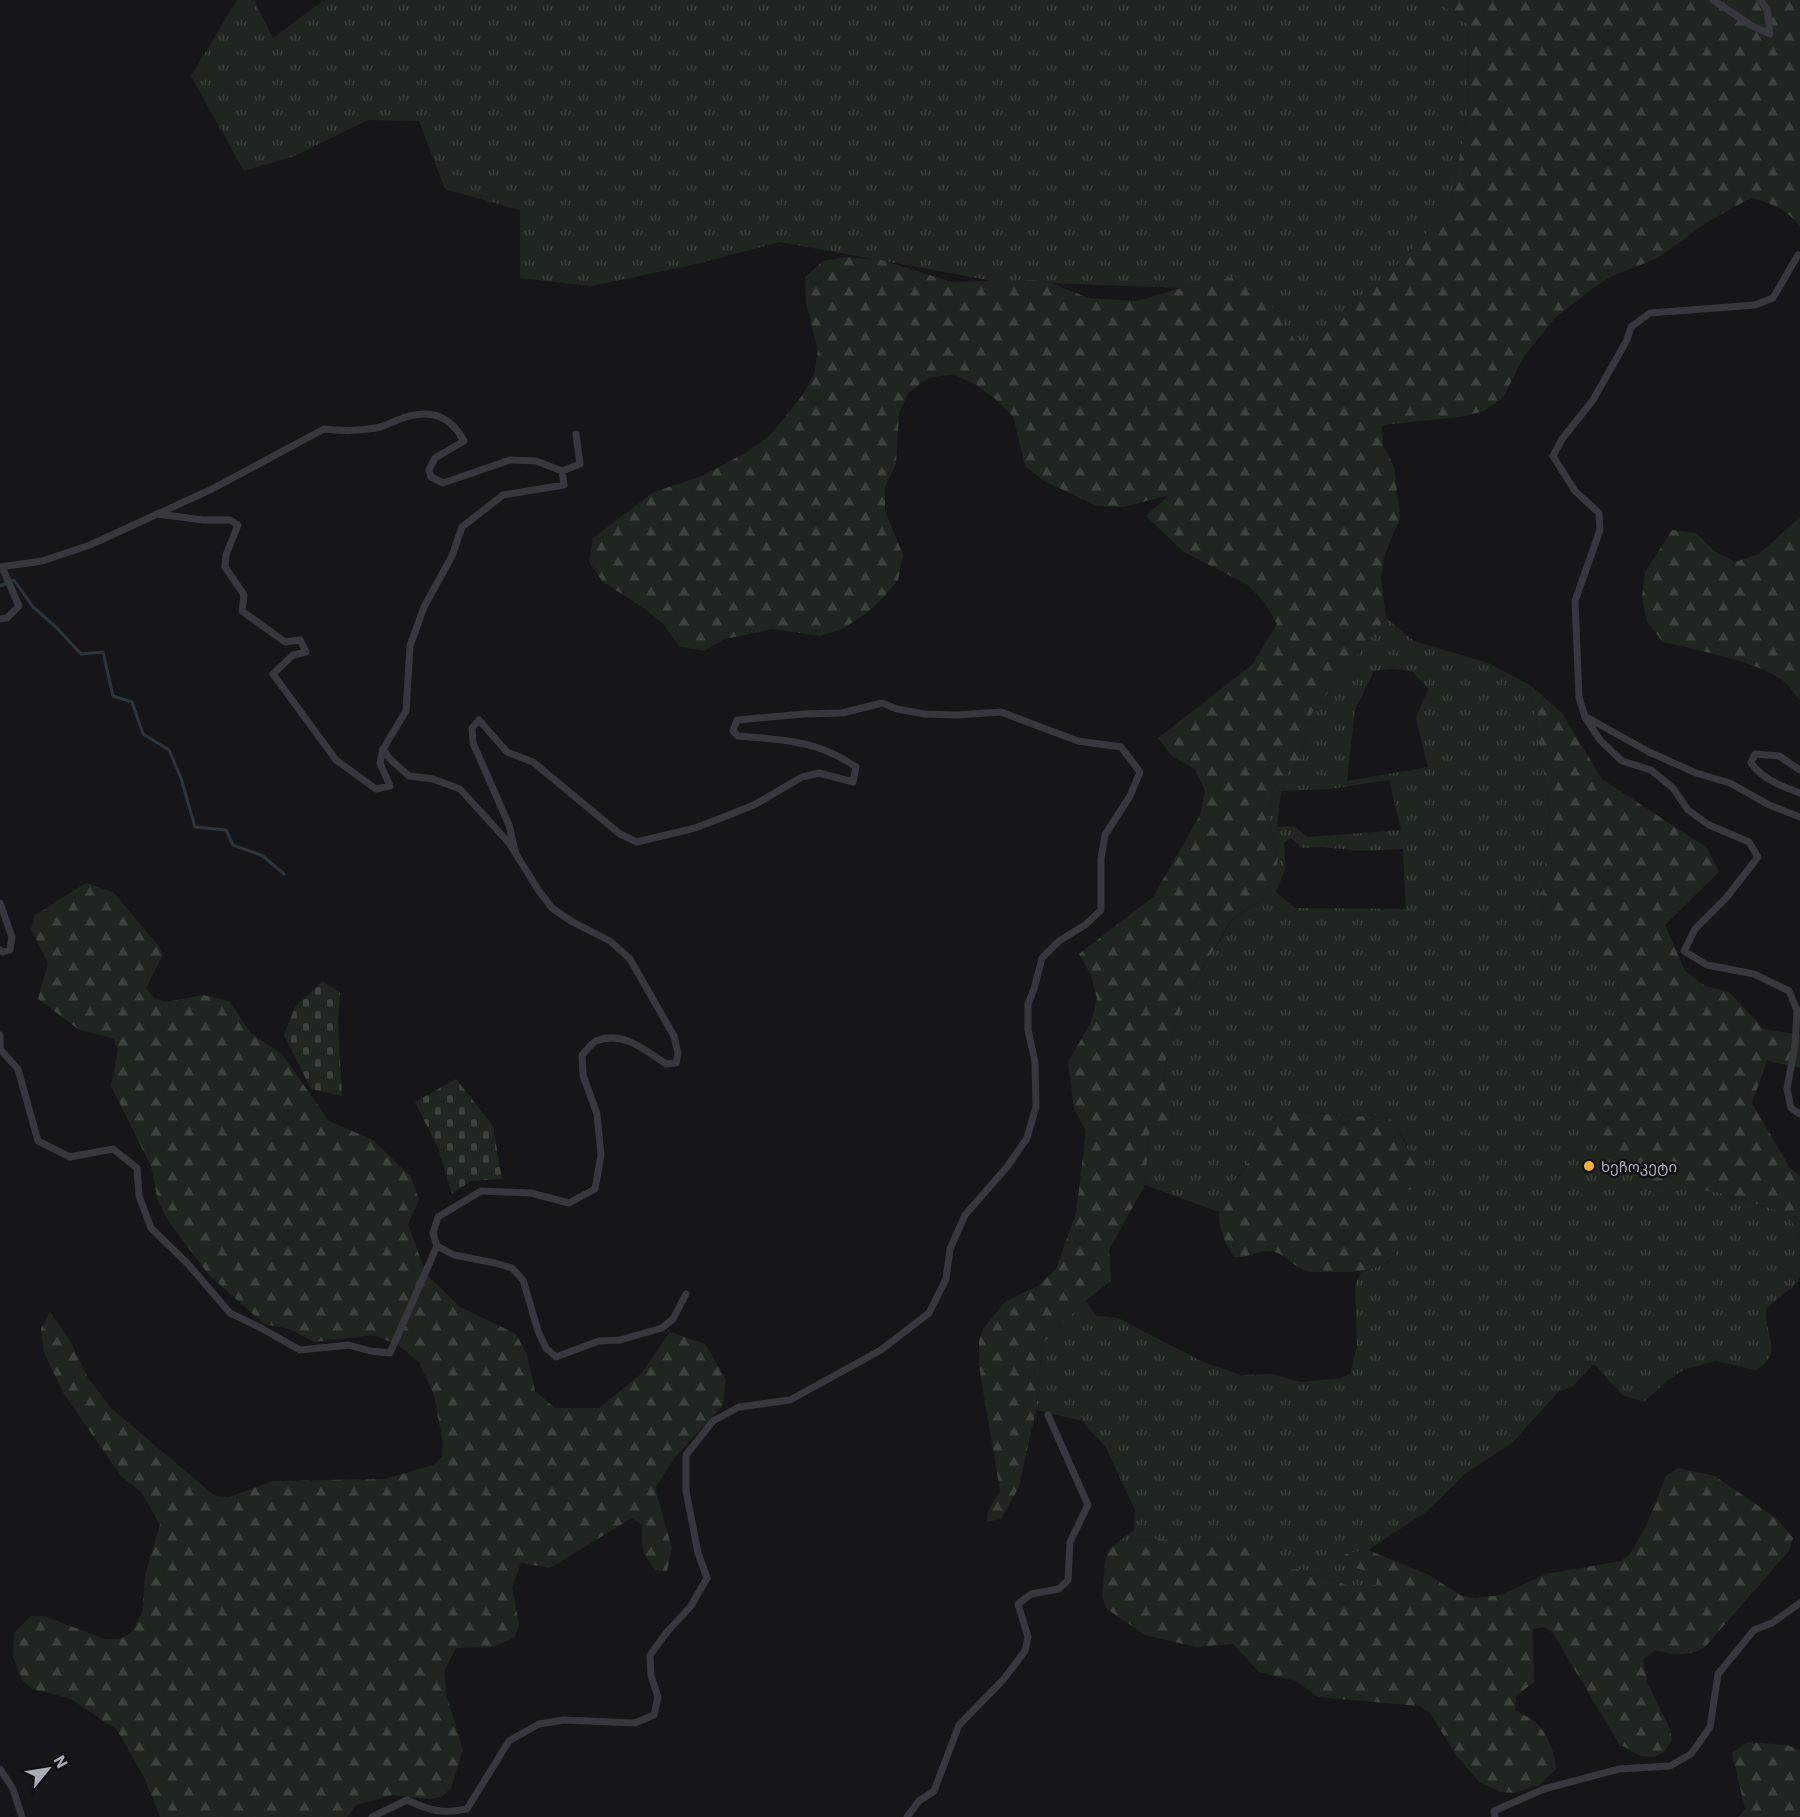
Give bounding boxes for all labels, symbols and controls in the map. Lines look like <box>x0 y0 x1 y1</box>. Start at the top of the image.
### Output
place label: ხეჩოკეტი <box>1601 1157 1677 1176</box>
marker: ხეჩოკეტი <box>1582 1159 1596 1173</box>
north arrow <box>18 1739 78 1799</box>
text: N <box>49 1751 73 1772</box>

